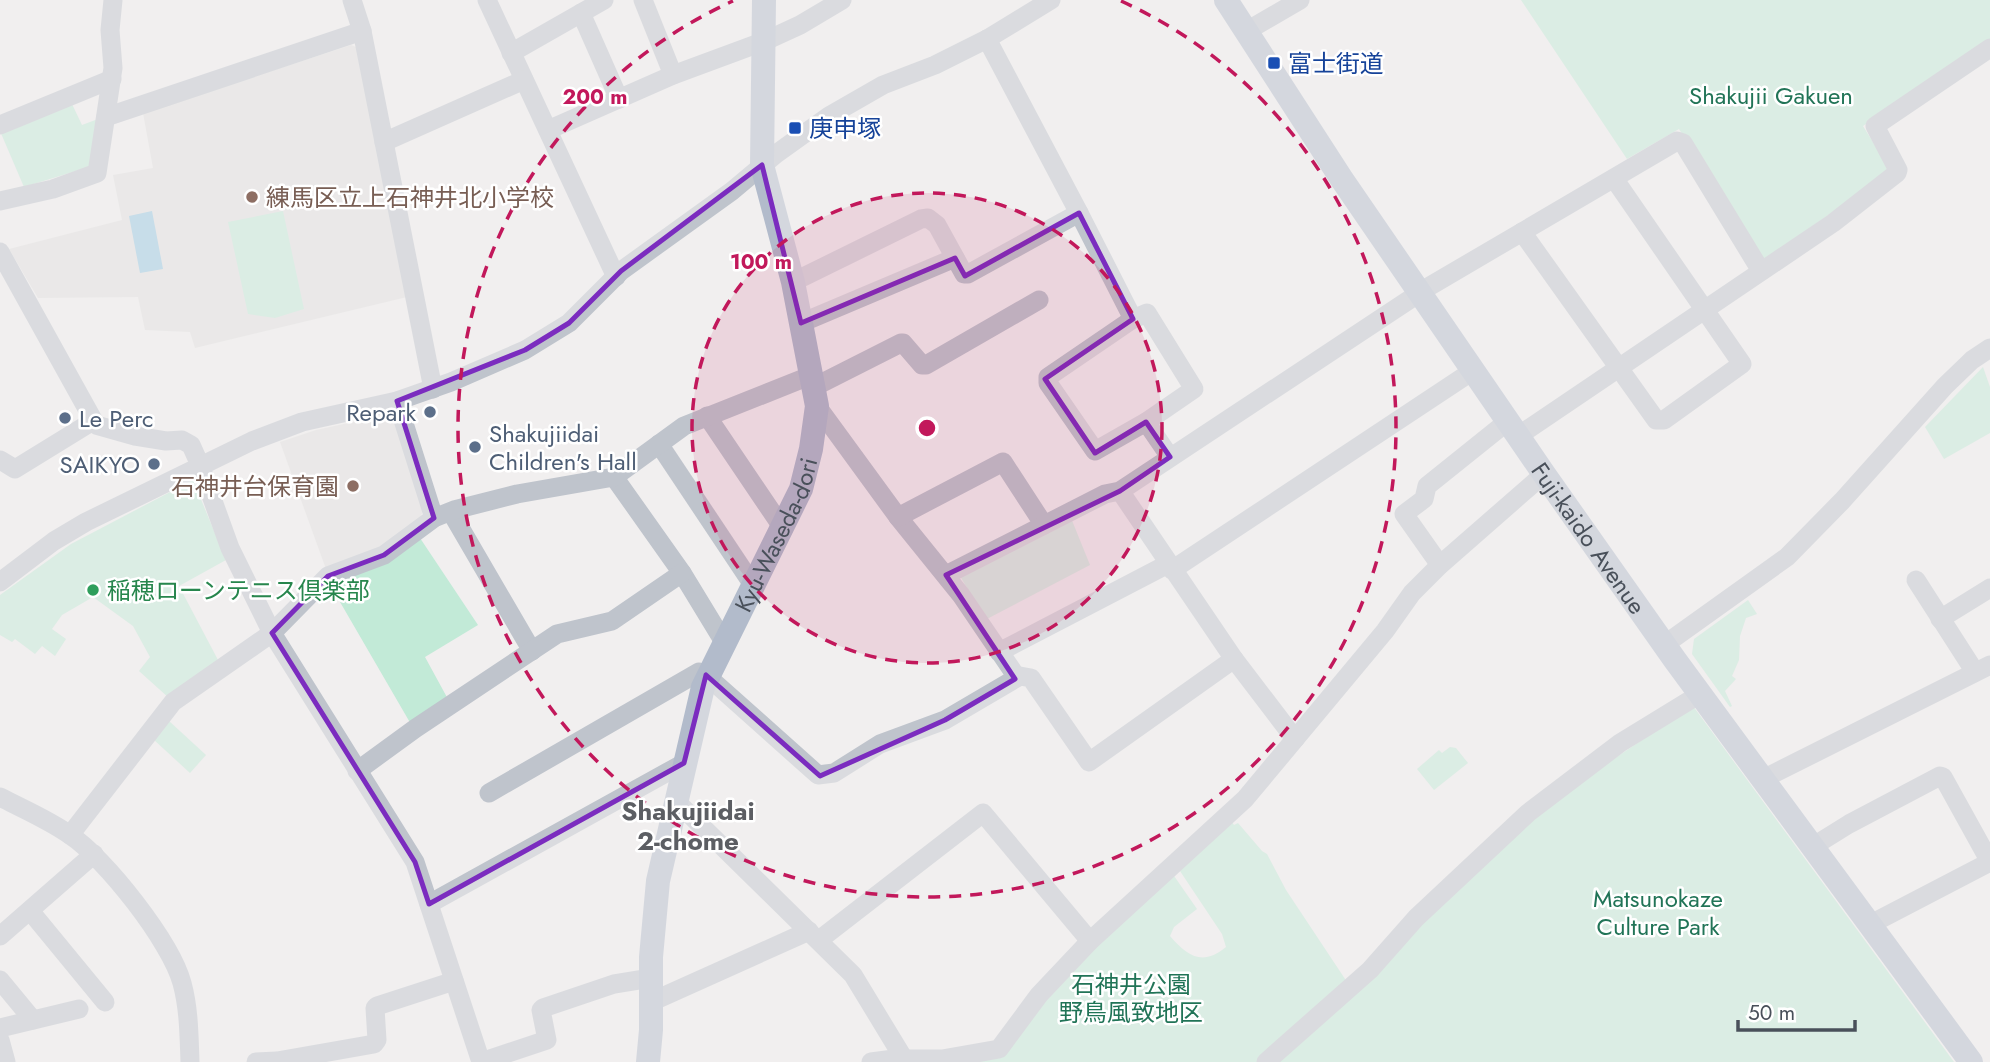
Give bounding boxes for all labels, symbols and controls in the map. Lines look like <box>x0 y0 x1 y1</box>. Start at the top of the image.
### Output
place label: 富士街道 <box>1288 46 1384 81</box>
marker: 富士街道 <box>1266 55 1282 71</box>
park label: Shakujii Gakuen <box>1689 78 1853 113</box>
text: 200 m <box>562 82 628 112</box>
place label: 庚申塚 <box>809 111 881 146</box>
marker: 庚申塚 <box>787 120 803 136</box>
place label: 練馬区立上石神井北小学校 <box>266 180 554 215</box>
marker: 練馬区立上石神井北小学校 <box>244 189 260 205</box>
text: 100 m <box>730 247 792 277</box>
place label: Repark <box>346 395 416 430</box>
place label: Le Perc <box>79 401 154 436</box>
marker: Repark <box>422 404 438 420</box>
marker: Le Perc <box>57 410 73 426</box>
place label: Shakujiidai Children's Hall <box>489 416 637 479</box>
centre of rings <box>915 416 939 440</box>
marker: Shakujiidai Children's Hall <box>467 439 483 455</box>
place label: SAIKYO <box>60 447 140 482</box>
street label: Kyu-Waseda-dori <box>725 454 826 618</box>
street label: Fuji-kaido Avenue <box>1523 455 1655 621</box>
marker: SAIKYO <box>146 456 162 472</box>
place label: 石神井台保育園 <box>171 469 339 504</box>
marker: 石神井台保育園 <box>345 478 361 494</box>
place label: 稲穂ローンテニス倶楽部 <box>107 573 370 608</box>
marker: 稲穂ローンテニス倶楽部 <box>85 582 101 598</box>
district label: Shakujiidai 2-chome <box>621 792 755 860</box>
park label: Matsunokaze Culture Park <box>1593 881 1723 944</box>
park label: 石神井公園 野鳥風致地区 <box>1059 967 1203 1030</box>
scale bar <box>1738 988 1855 1032</box>
text: 50 m <box>1748 998 1795 1028</box>

